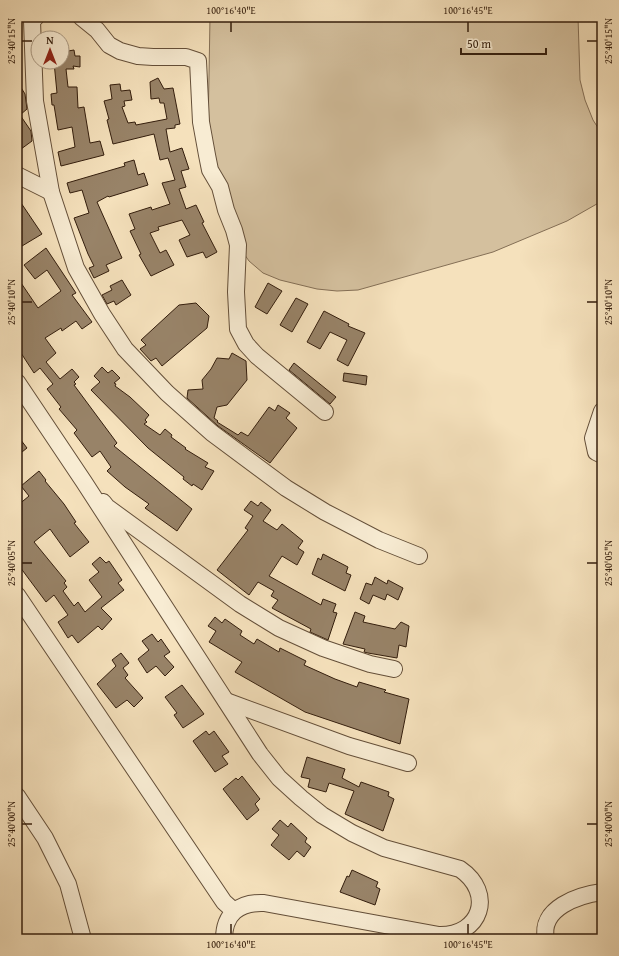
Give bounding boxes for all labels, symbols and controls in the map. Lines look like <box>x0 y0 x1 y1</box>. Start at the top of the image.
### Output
text: 100°16'40"E <box>206 3 256 18</box>
text: 100°16'45"E <box>443 3 493 18</box>
text: 25°40'15"N <box>4 18 19 64</box>
text: 25°40'15"N <box>601 18 616 64</box>
north arrow <box>30 30 70 70</box>
scale bar <box>461 30 546 56</box>
text: N <box>46 32 54 48</box>
text: 50 m <box>467 35 491 52</box>
text: 25°40'10"N <box>4 279 19 325</box>
text: 25°40'10"N <box>601 279 616 325</box>
text: 25°40'05"N <box>4 540 19 586</box>
text: 25°40'05"N <box>601 540 616 586</box>
text: 25°40'00"N <box>4 801 19 847</box>
text: 25°40'00"N <box>601 801 616 847</box>
text: 100°16'40"E <box>206 937 256 952</box>
text: 100°16'45"E <box>443 937 493 952</box>

